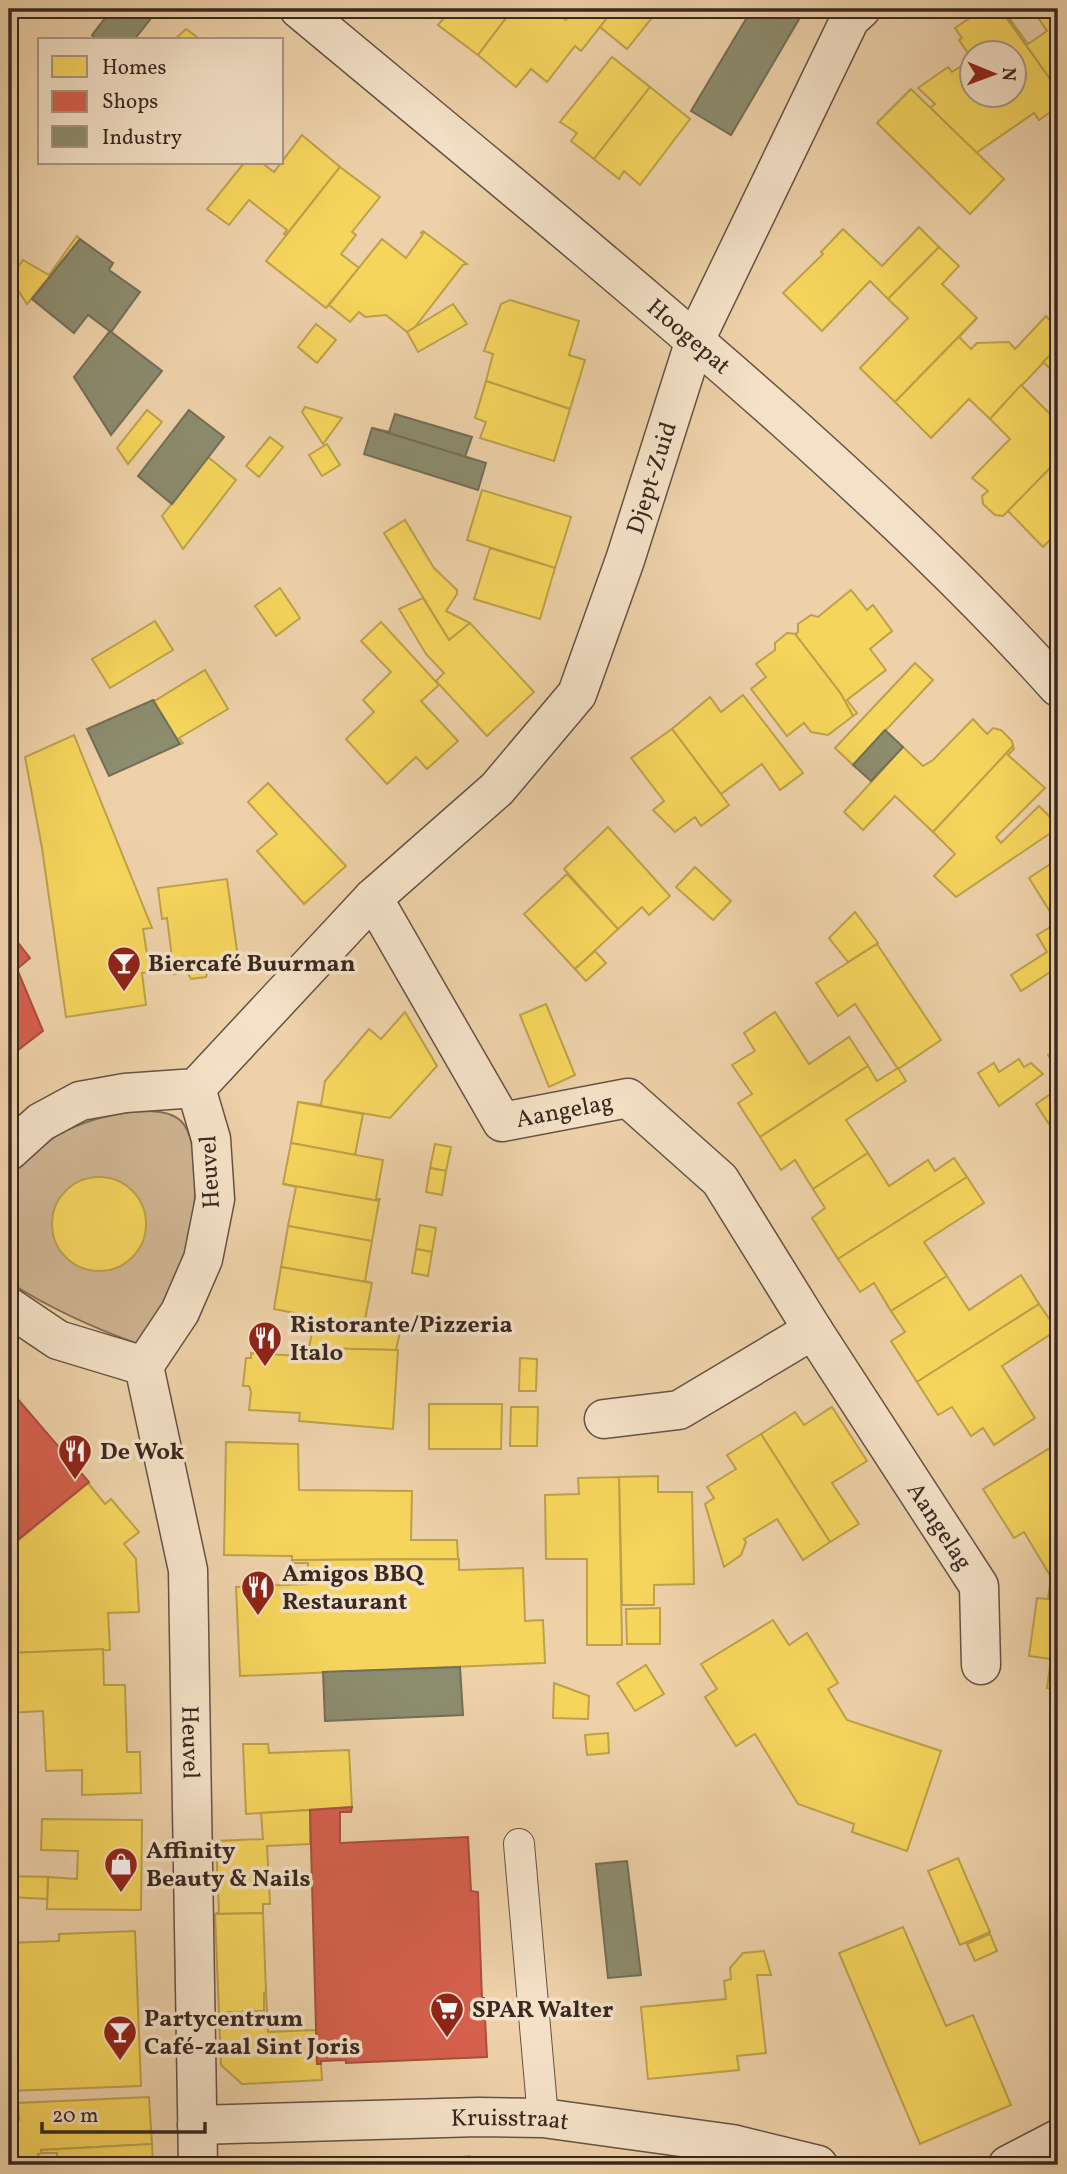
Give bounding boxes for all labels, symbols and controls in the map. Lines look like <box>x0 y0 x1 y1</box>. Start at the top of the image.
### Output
legend <box>38 38 284 164</box>
north arrow <box>958 38 1028 108</box>
text: Homes <box>102 54 167 83</box>
text: N <box>995 67 1021 82</box>
text: Shops <box>102 88 158 117</box>
text: Industry <box>102 124 183 153</box>
street label: Hoogepat <box>638 292 737 383</box>
street label: Djept-Zuid <box>619 418 687 539</box>
bar icon: Biercafé Buurman <box>105 944 143 993</box>
place label: Biercafé Buurman <box>148 948 356 982</box>
street label: Aangelag <box>513 1086 616 1138</box>
street label: Heuvel <box>192 1134 230 1209</box>
place label: Ristorante/Pizzeria Italo <box>290 1309 513 1371</box>
restaurant icon: Ristorante/Pizzeria Italo <box>246 1319 284 1368</box>
restaurant icon: De Wok <box>56 1432 94 1481</box>
place label: De Wok <box>100 1436 185 1470</box>
street label: Aangelag <box>897 1477 979 1577</box>
place label: Amigos BBQ Restaurant <box>282 1558 425 1620</box>
restaurant icon: Amigos BBQ Restaurant <box>239 1568 277 1617</box>
street label: Heuvel <box>171 1705 207 1779</box>
place label: Affinity Beauty & Nails <box>146 1835 311 1897</box>
shop icon: Affinity Beauty & Nails <box>102 1845 140 1894</box>
supermarket icon: SPAR Walter <box>428 1990 466 2039</box>
place label: SPAR Walter <box>472 1994 613 2028</box>
place label: Partycentrum Café-zaal Sint Joris <box>144 2003 360 2065</box>
bar icon: Partycentrum Café-zaal Sint Joris <box>101 2013 139 2062</box>
scale bar <box>42 2090 205 2134</box>
text: 20 m <box>52 2102 98 2131</box>
street label: Kruisstraat <box>450 2102 571 2140</box>

